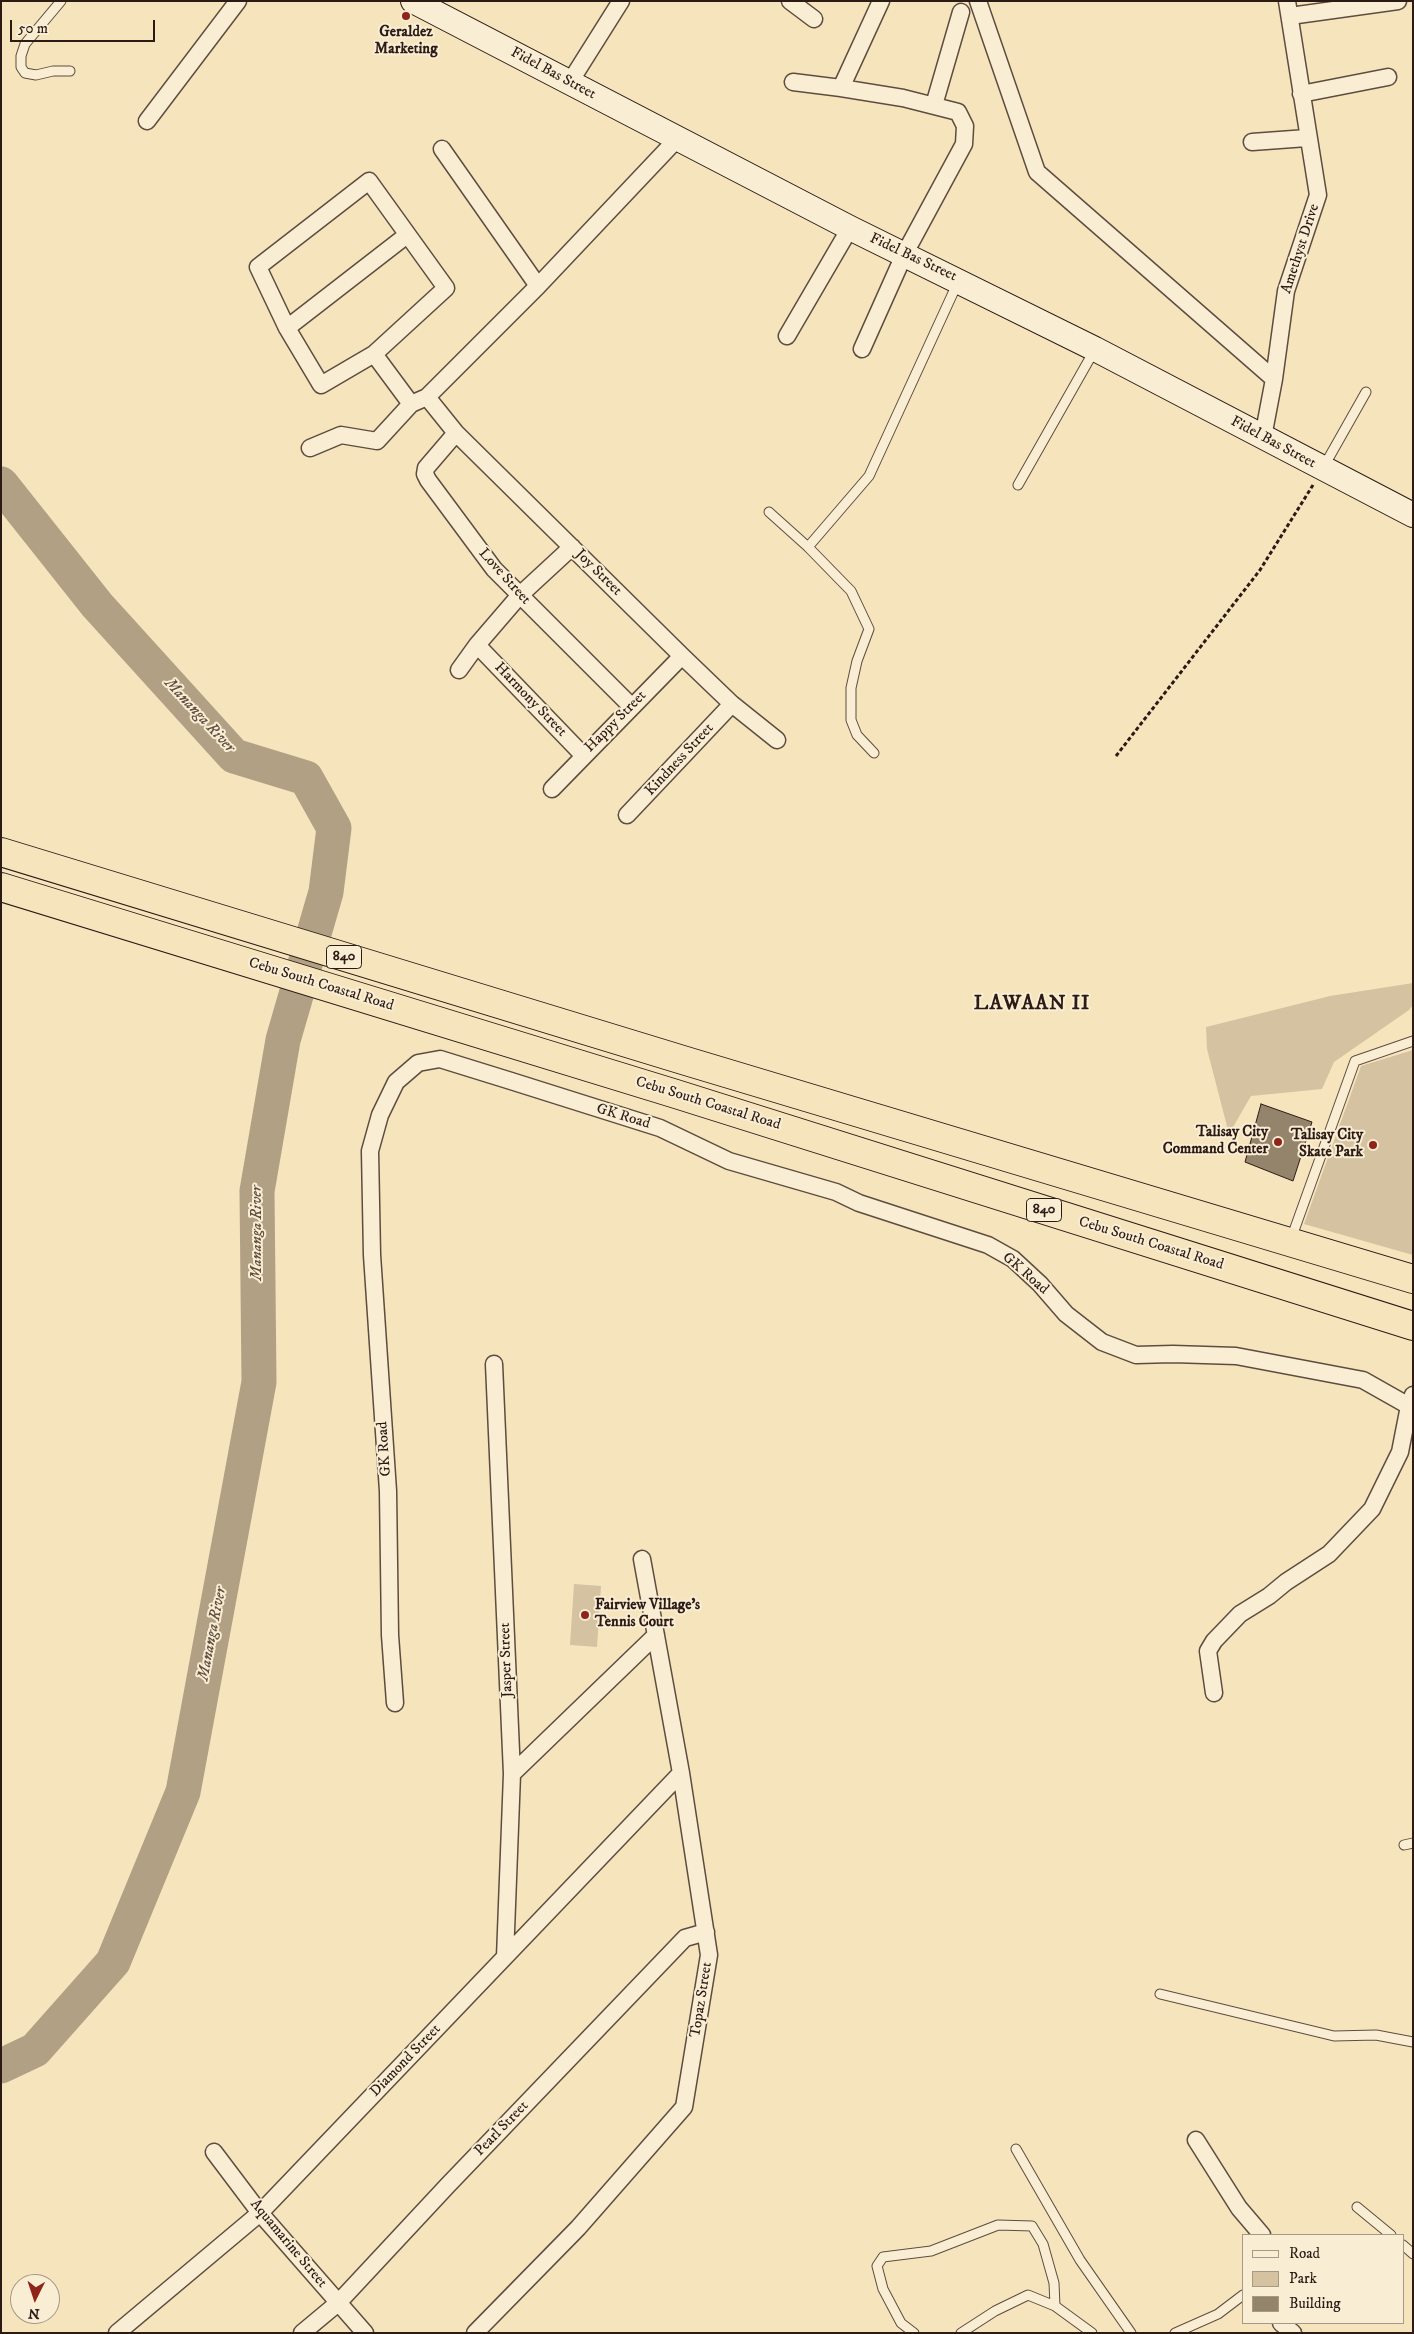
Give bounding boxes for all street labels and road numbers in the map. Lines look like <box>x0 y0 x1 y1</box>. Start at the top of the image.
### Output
street label: Fidel Bas Street <box>507 44 599 104</box>
street label: Amethyst Drive <box>1278 202 1324 296</box>
street label: Fidel Bas Street <box>867 230 959 286</box>
street label: Fidel Bas Street <box>1227 413 1319 473</box>
street label: Love Street <box>474 545 534 609</box>
street label: Joy Street <box>571 546 625 600</box>
street label: Harmony Street <box>490 659 570 741</box>
street label: Happy Street <box>581 687 651 757</box>
street label: Kindness Street <box>642 720 718 800</box>
road number: 840 <box>326 946 362 969</box>
street label: Cebu South Coastal Road <box>246 954 396 1016</box>
street label: Cebu South Coastal Road <box>633 1073 783 1135</box>
street label: GK Road <box>594 1100 652 1134</box>
road number: 840 <box>1026 1198 1062 1222</box>
street label: Cebu South Coastal Road <box>1076 1213 1226 1275</box>
street label: GK Road <box>998 1249 1052 1299</box>
street label: GK Road <box>374 1421 396 1477</box>
street label: Jasper Street <box>497 1622 517 1698</box>
street label: Topaz Street <box>687 1961 717 2039</box>
street label: Diamond Street <box>367 2021 445 2101</box>
street label: Pearl Street <box>471 2098 533 2160</box>
street label: Aquamarine Street <box>246 2196 330 2292</box>

